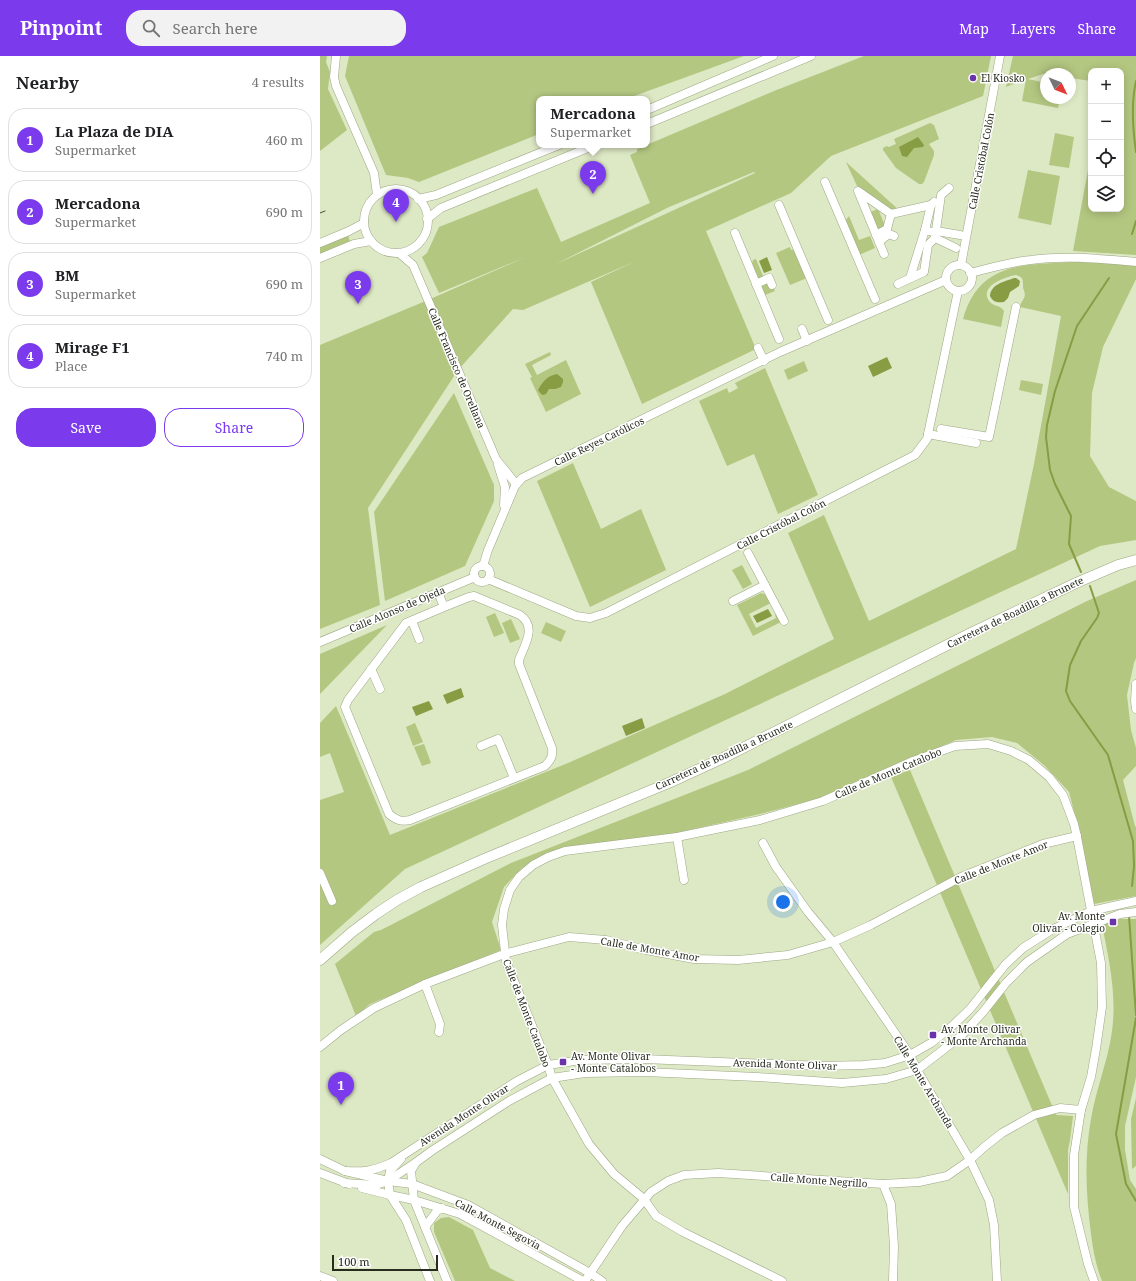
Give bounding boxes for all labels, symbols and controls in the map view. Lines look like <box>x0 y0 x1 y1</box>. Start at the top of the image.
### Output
search box <box>126 10 406 46</box>
text: Pinpoint <box>20 15 102 41</box>
icon: search <box>140 17 162 39</box>
text: Search here <box>172 18 258 38</box>
text: Map <box>959 19 989 38</box>
text: Layers <box>1011 19 1056 38</box>
text: Share <box>1078 19 1116 38</box>
north arrow <box>1040 68 1076 104</box>
map controls <box>1088 68 1124 212</box>
button: + <box>1088 68 1124 104</box>
text: Nearby <box>16 71 79 94</box>
place label: El Kiosko <box>981 71 1025 85</box>
text: 4 results <box>252 73 304 91</box>
marker: El Kiosko <box>968 73 978 83</box>
popup <box>536 96 650 148</box>
text: Mercadona <box>550 103 636 123</box>
button: − <box>1088 104 1124 140</box>
street label: Calle Cristóbal Colón <box>965 111 997 211</box>
text: La Plaza de DIA <box>55 121 173 141</box>
text: Supermarket <box>550 123 631 141</box>
text: 1 <box>26 131 34 149</box>
text: 460 m <box>266 131 303 149</box>
button: locate <box>1088 140 1124 176</box>
text: Supermarket <box>55 141 136 159</box>
pin: 2 <box>580 161 606 194</box>
button: layers <box>1088 176 1124 212</box>
pin: 4 <box>383 189 409 222</box>
text: Mercadona <box>55 193 141 213</box>
text: 2 <box>26 203 34 221</box>
text: 690 m <box>266 203 303 221</box>
text: Supermarket <box>55 213 136 231</box>
text: BM <box>55 265 79 285</box>
pin: 3 <box>345 271 371 304</box>
text: 3 <box>26 275 34 293</box>
text: 690 m <box>266 275 303 293</box>
text: Supermarket <box>55 285 136 303</box>
street label: Calle Francisco de Orellana <box>425 306 489 431</box>
text: Mirage F1 <box>55 337 130 357</box>
text: 4 <box>26 347 34 365</box>
text: 740 m <box>266 347 303 365</box>
text: Place <box>55 357 88 375</box>
button: Save <box>16 408 156 447</box>
button: Share <box>164 408 304 447</box>
street label: Calle Reyes Católicos <box>552 413 647 469</box>
street label: Calle Cristóbal Colón <box>734 495 829 553</box>
street label: Carretera de Boadilla a Brunete <box>944 573 1086 651</box>
street label: Calle Alonso de Ojeda <box>347 582 447 636</box>
street label: Carretera de Boadilla a Brunete <box>653 717 795 793</box>
street label: Calle de Monte Catalobo <box>832 744 944 802</box>
street label: Calle de Monte Amor <box>952 837 1050 887</box>
your location <box>773 892 793 912</box>
place label: Av. Monte Olivar - Colegio <box>1032 909 1105 935</box>
marker: Av. Monte Olivar - Colegio <box>1108 917 1118 927</box>
street label: Calle de Monte Amor <box>600 933 701 965</box>
street label: Calle de Monte Catalobo <box>500 957 554 1069</box>
place label: Av. Monte Olivar - Monte Archanda <box>941 1022 1027 1048</box>
marker: Av. Monte Olivar - Monte Archanda <box>928 1030 938 1040</box>
street label: Calle Monte Archanda <box>891 1033 957 1131</box>
place label: Av. Monte Olivar - Monte Catalobos <box>571 1049 656 1075</box>
street label: Avenida Monte Olivar <box>733 1055 838 1073</box>
marker: Av. Monte Olivar - Monte Catalobos <box>558 1057 568 1067</box>
pin: 1 <box>328 1072 354 1105</box>
street label: Avenida Monte Olivar <box>416 1081 512 1149</box>
street label: Calle Monte Negrillo <box>770 1170 868 1190</box>
street label: Calle Monte Segovia <box>453 1195 544 1253</box>
scale bar <box>332 1253 438 1272</box>
text: 100 m <box>338 1254 370 1269</box>

